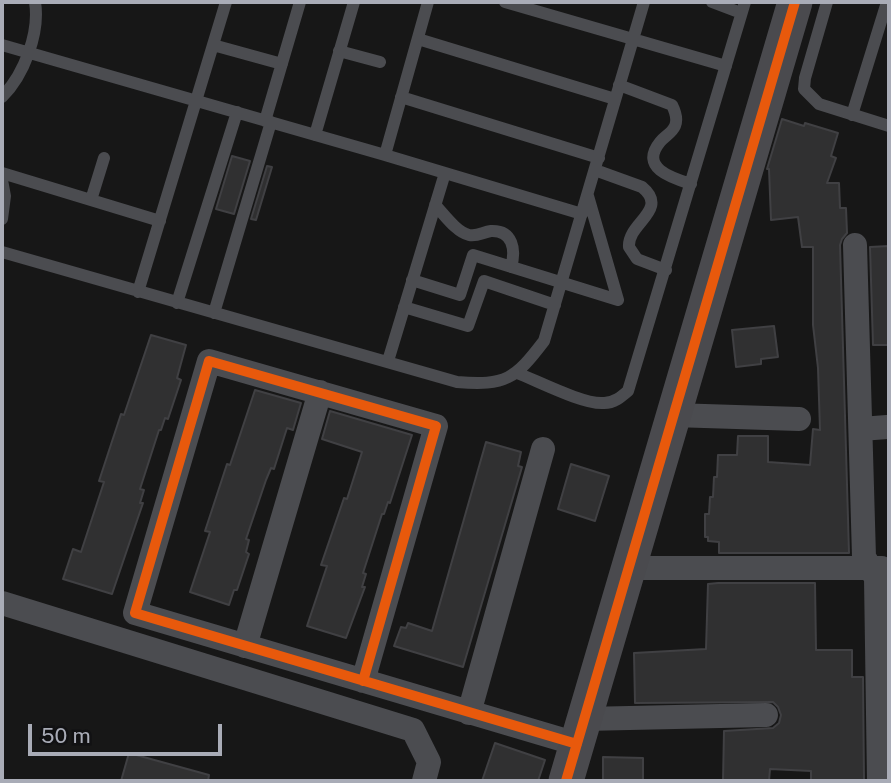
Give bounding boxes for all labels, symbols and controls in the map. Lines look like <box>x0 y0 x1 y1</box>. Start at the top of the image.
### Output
scale bar <box>32 710 226 754</box>
text: 50 m <box>41 723 91 748</box>

